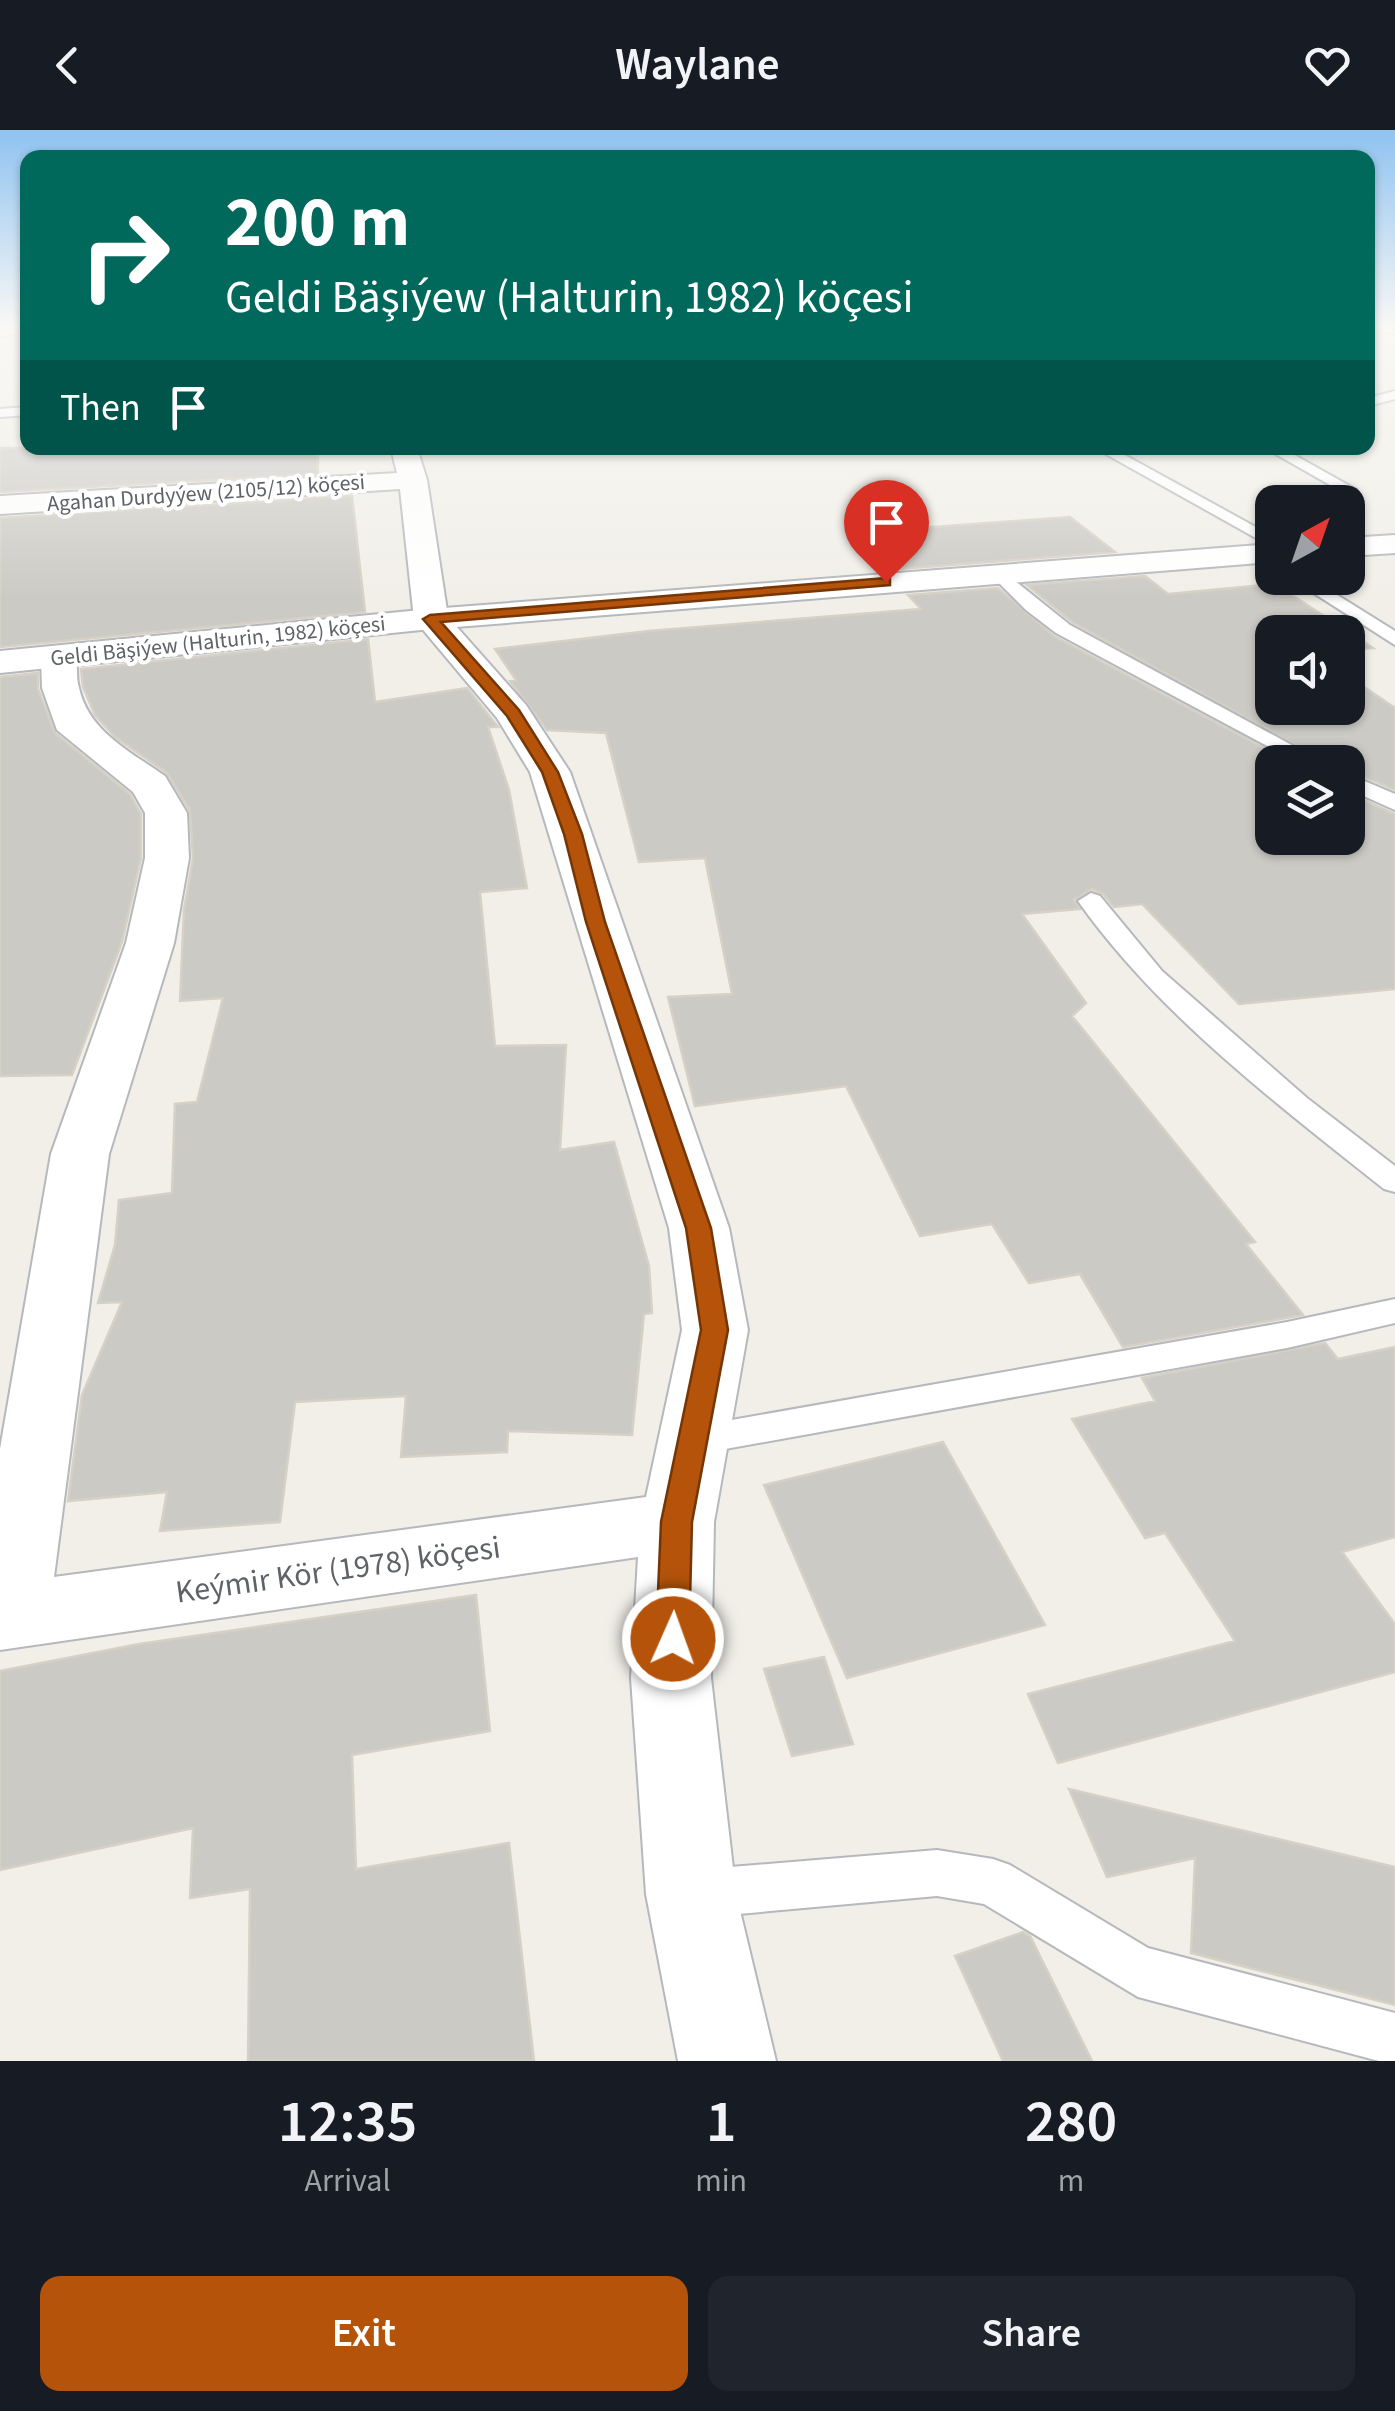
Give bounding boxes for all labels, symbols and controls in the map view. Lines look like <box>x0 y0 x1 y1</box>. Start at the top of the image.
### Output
text: Waylane <box>615 33 780 97</box>
icon: back <box>40 38 95 93</box>
icon: heart <box>1300 38 1355 93</box>
text: 200 m <box>225 173 410 273</box>
icon: right <box>60 190 190 320</box>
text: Geldi Bäşiýew (Halturin, 1982) köçesi <box>225 266 914 330</box>
icon: arrive <box>161 380 216 435</box>
text: Then <box>60 381 141 435</box>
street label: Agahan Durdyýew (2105/12) köçesi <box>46 466 366 520</box>
pin <box>844 480 929 583</box>
north arrow <box>1255 485 1365 595</box>
map controls <box>1255 485 1365 855</box>
icon: arrive <box>859 495 914 550</box>
street label: Geldi Bäşiýew (Halturin, 1982) köçesi <box>49 607 387 675</box>
button: sound <box>1255 615 1365 725</box>
button: layers <box>1255 745 1365 855</box>
street label: Keýmir Kör (1978) köçesi <box>173 1524 503 1616</box>
position arrow <box>621 1587 725 1691</box>
text: 12:35 <box>278 2080 417 2165</box>
text: 1 <box>706 2080 737 2165</box>
text: 280 <box>1025 2080 1117 2165</box>
text: Arrival <box>305 2158 391 2204</box>
text: min <box>695 2158 747 2204</box>
text: m <box>1058 2158 1084 2204</box>
button: Exit <box>40 2276 688 2391</box>
button: Share <box>708 2276 1355 2391</box>

